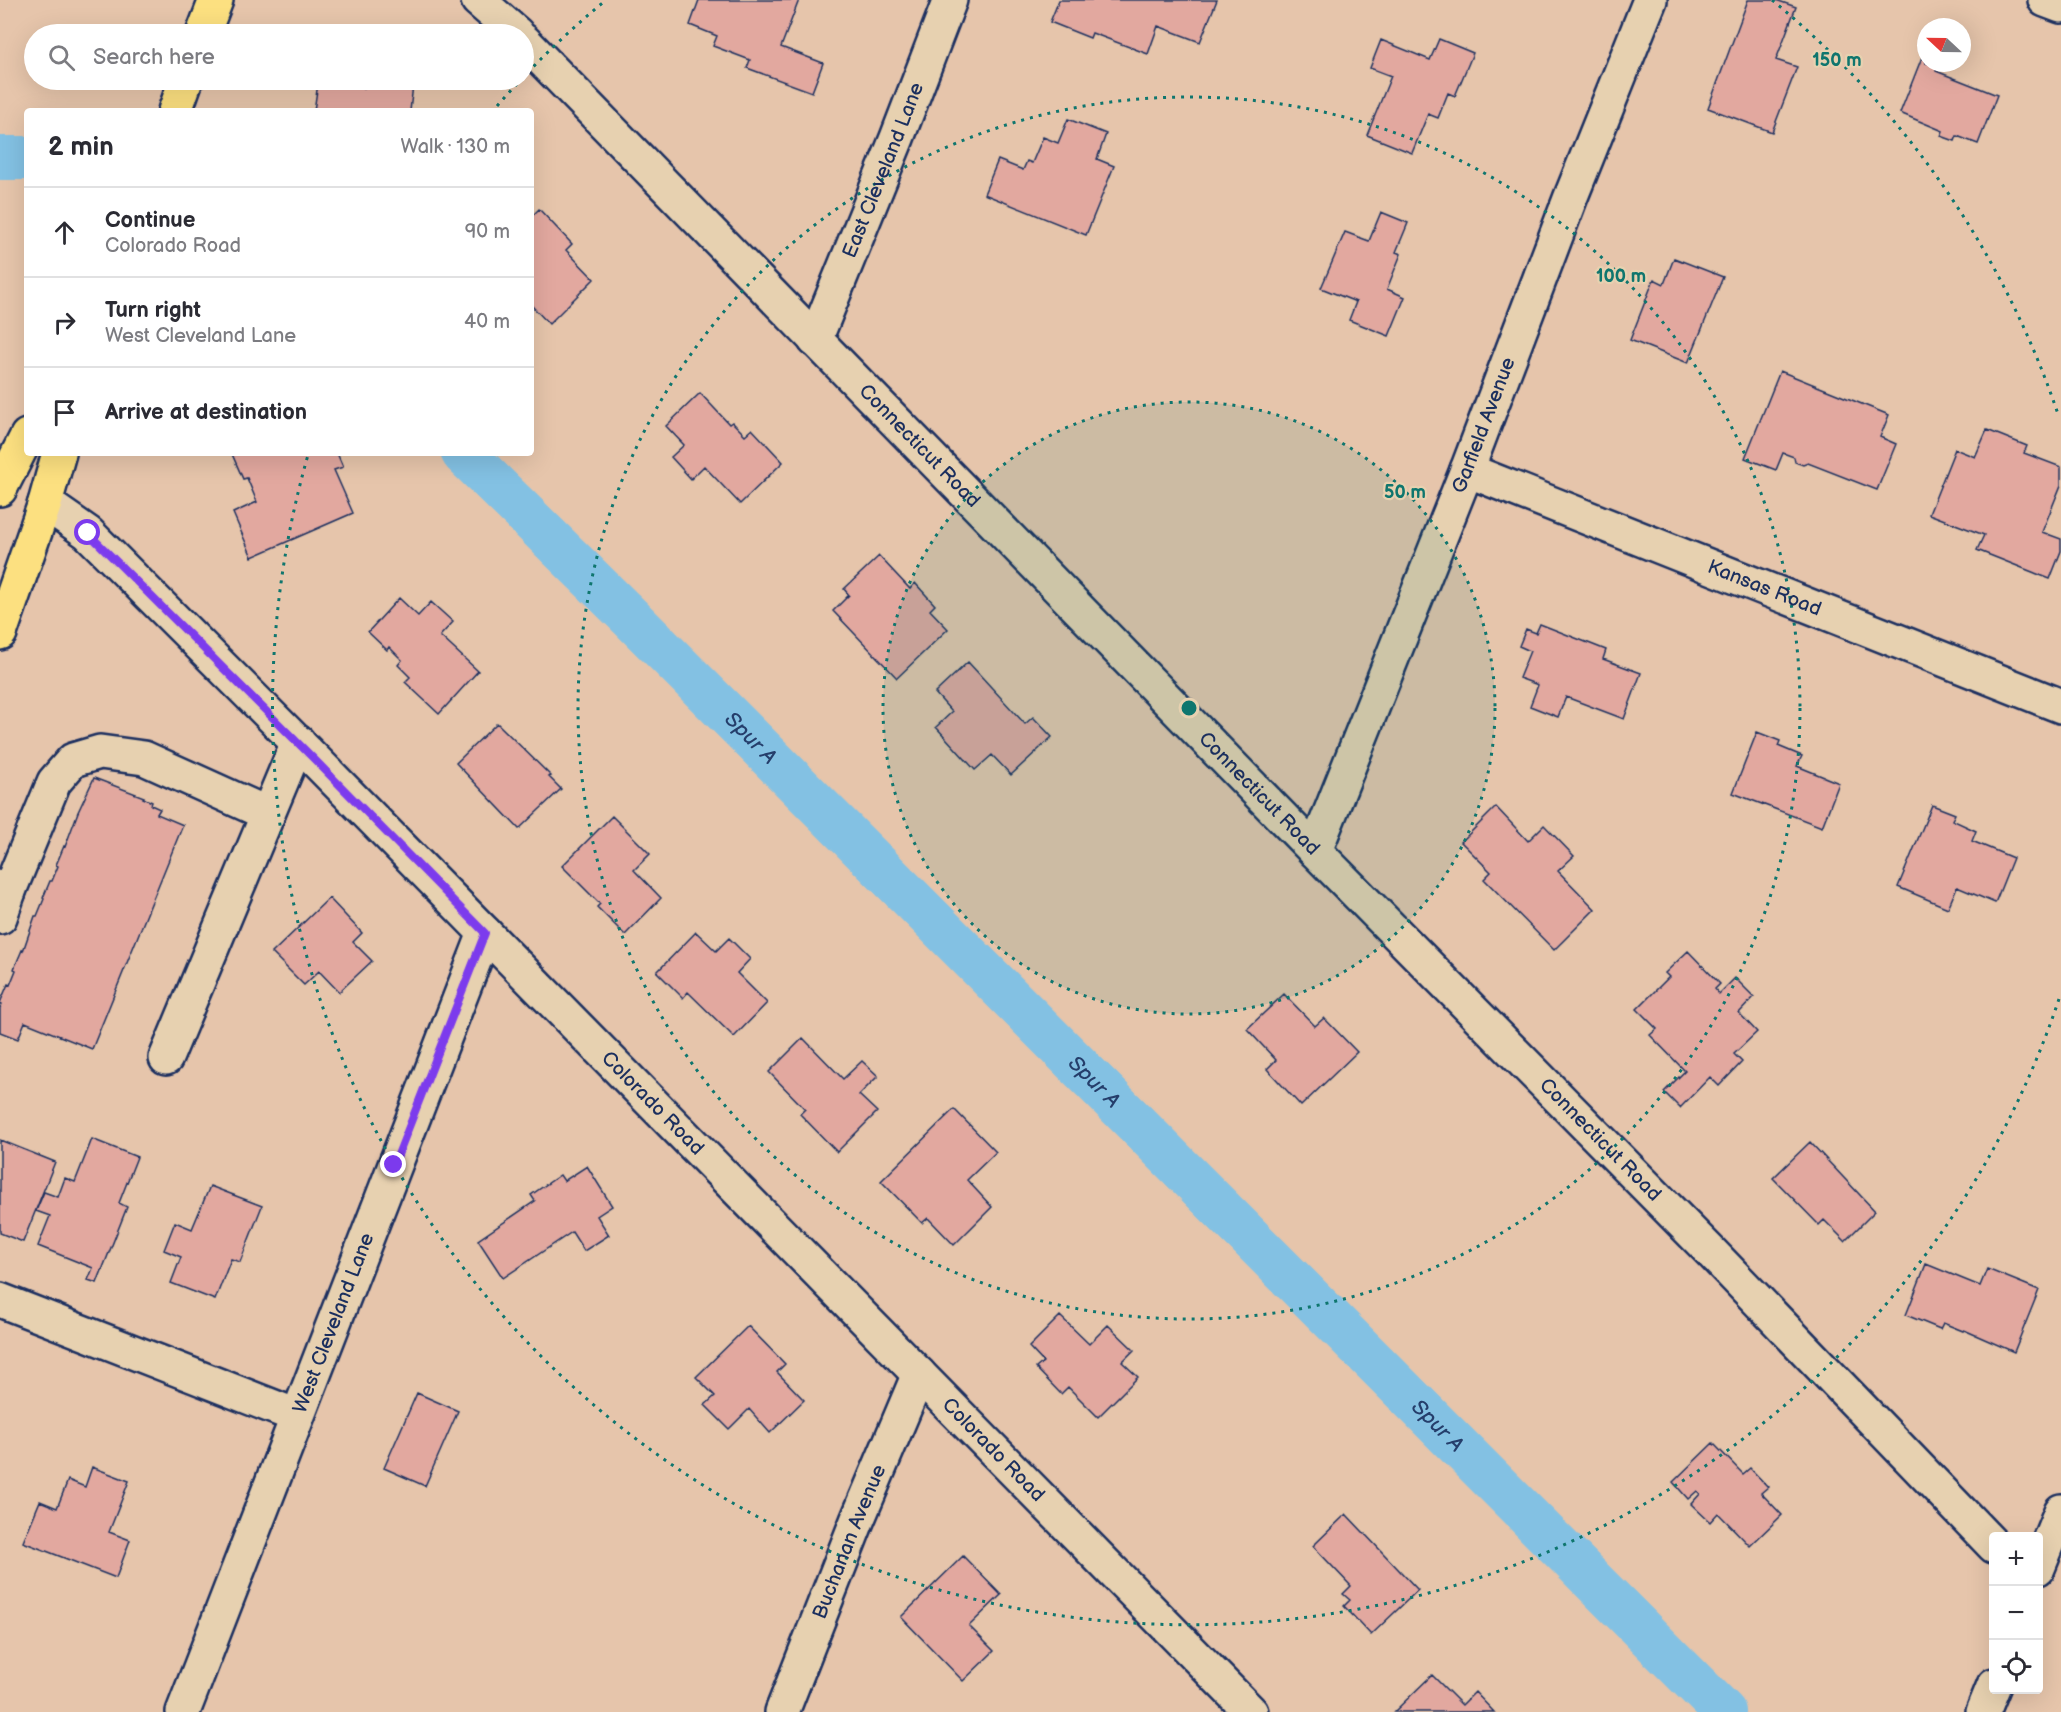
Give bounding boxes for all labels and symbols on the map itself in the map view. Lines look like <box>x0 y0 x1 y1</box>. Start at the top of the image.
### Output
north arrow <box>1917 18 1971 72</box>
text: 150 m <box>1812 50 1862 71</box>
street label: East Cleveland Lane <box>838 79 929 261</box>
text: 100 m <box>1596 266 1646 287</box>
street label: Garfield Avenue <box>1447 354 1521 497</box>
street label: Connecticut Road <box>854 379 985 513</box>
text: 50 m <box>1384 482 1426 503</box>
route start <box>74 519 100 545</box>
street label: Kansas Road <box>1704 555 1825 622</box>
centre of rings <box>1179 698 1199 718</box>
water label: Spur A <box>719 707 782 769</box>
street label: Connecticut Road <box>1193 727 1325 860</box>
street label: Colorado Road <box>596 1046 709 1160</box>
water label: Spur A <box>1063 1050 1126 1113</box>
street label: Connecticut Road <box>1534 1073 1666 1206</box>
route end <box>380 1151 406 1177</box>
street label: West Cleveland Lane <box>288 1230 380 1417</box>
street label: Colorado Road <box>937 1393 1050 1507</box>
water label: Spur A <box>1406 1394 1469 1457</box>
street label: Buchanan Avenue <box>808 1461 891 1623</box>

